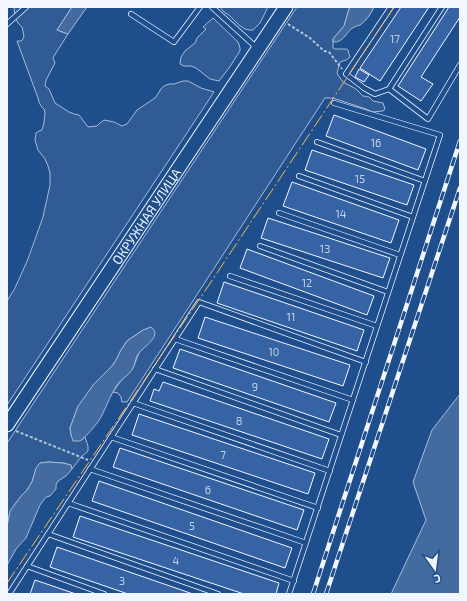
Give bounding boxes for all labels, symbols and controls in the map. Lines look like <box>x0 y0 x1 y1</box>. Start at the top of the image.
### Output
house number: 17 <box>390 32 400 45</box>
house number: 16 <box>371 136 381 149</box>
street label: ОКРУЖНАЯ УЛИЦА <box>109 165 184 267</box>
house number: 15 <box>355 172 365 185</box>
house number: 14 <box>335 207 347 220</box>
house number: 13 <box>320 242 330 255</box>
house number: 12 <box>302 276 312 289</box>
house number: 11 <box>287 310 295 323</box>
house number: 10 <box>268 345 280 358</box>
house number: 9 <box>252 380 258 393</box>
house number: 8 <box>236 414 242 427</box>
house number: 7 <box>220 448 226 461</box>
house number: 6 <box>205 483 211 496</box>
house number: 5 <box>189 519 195 532</box>
north arrow <box>415 549 455 589</box>
house number: 4 <box>173 554 180 567</box>
text: С <box>432 572 442 586</box>
house number: 3 <box>119 574 125 587</box>

